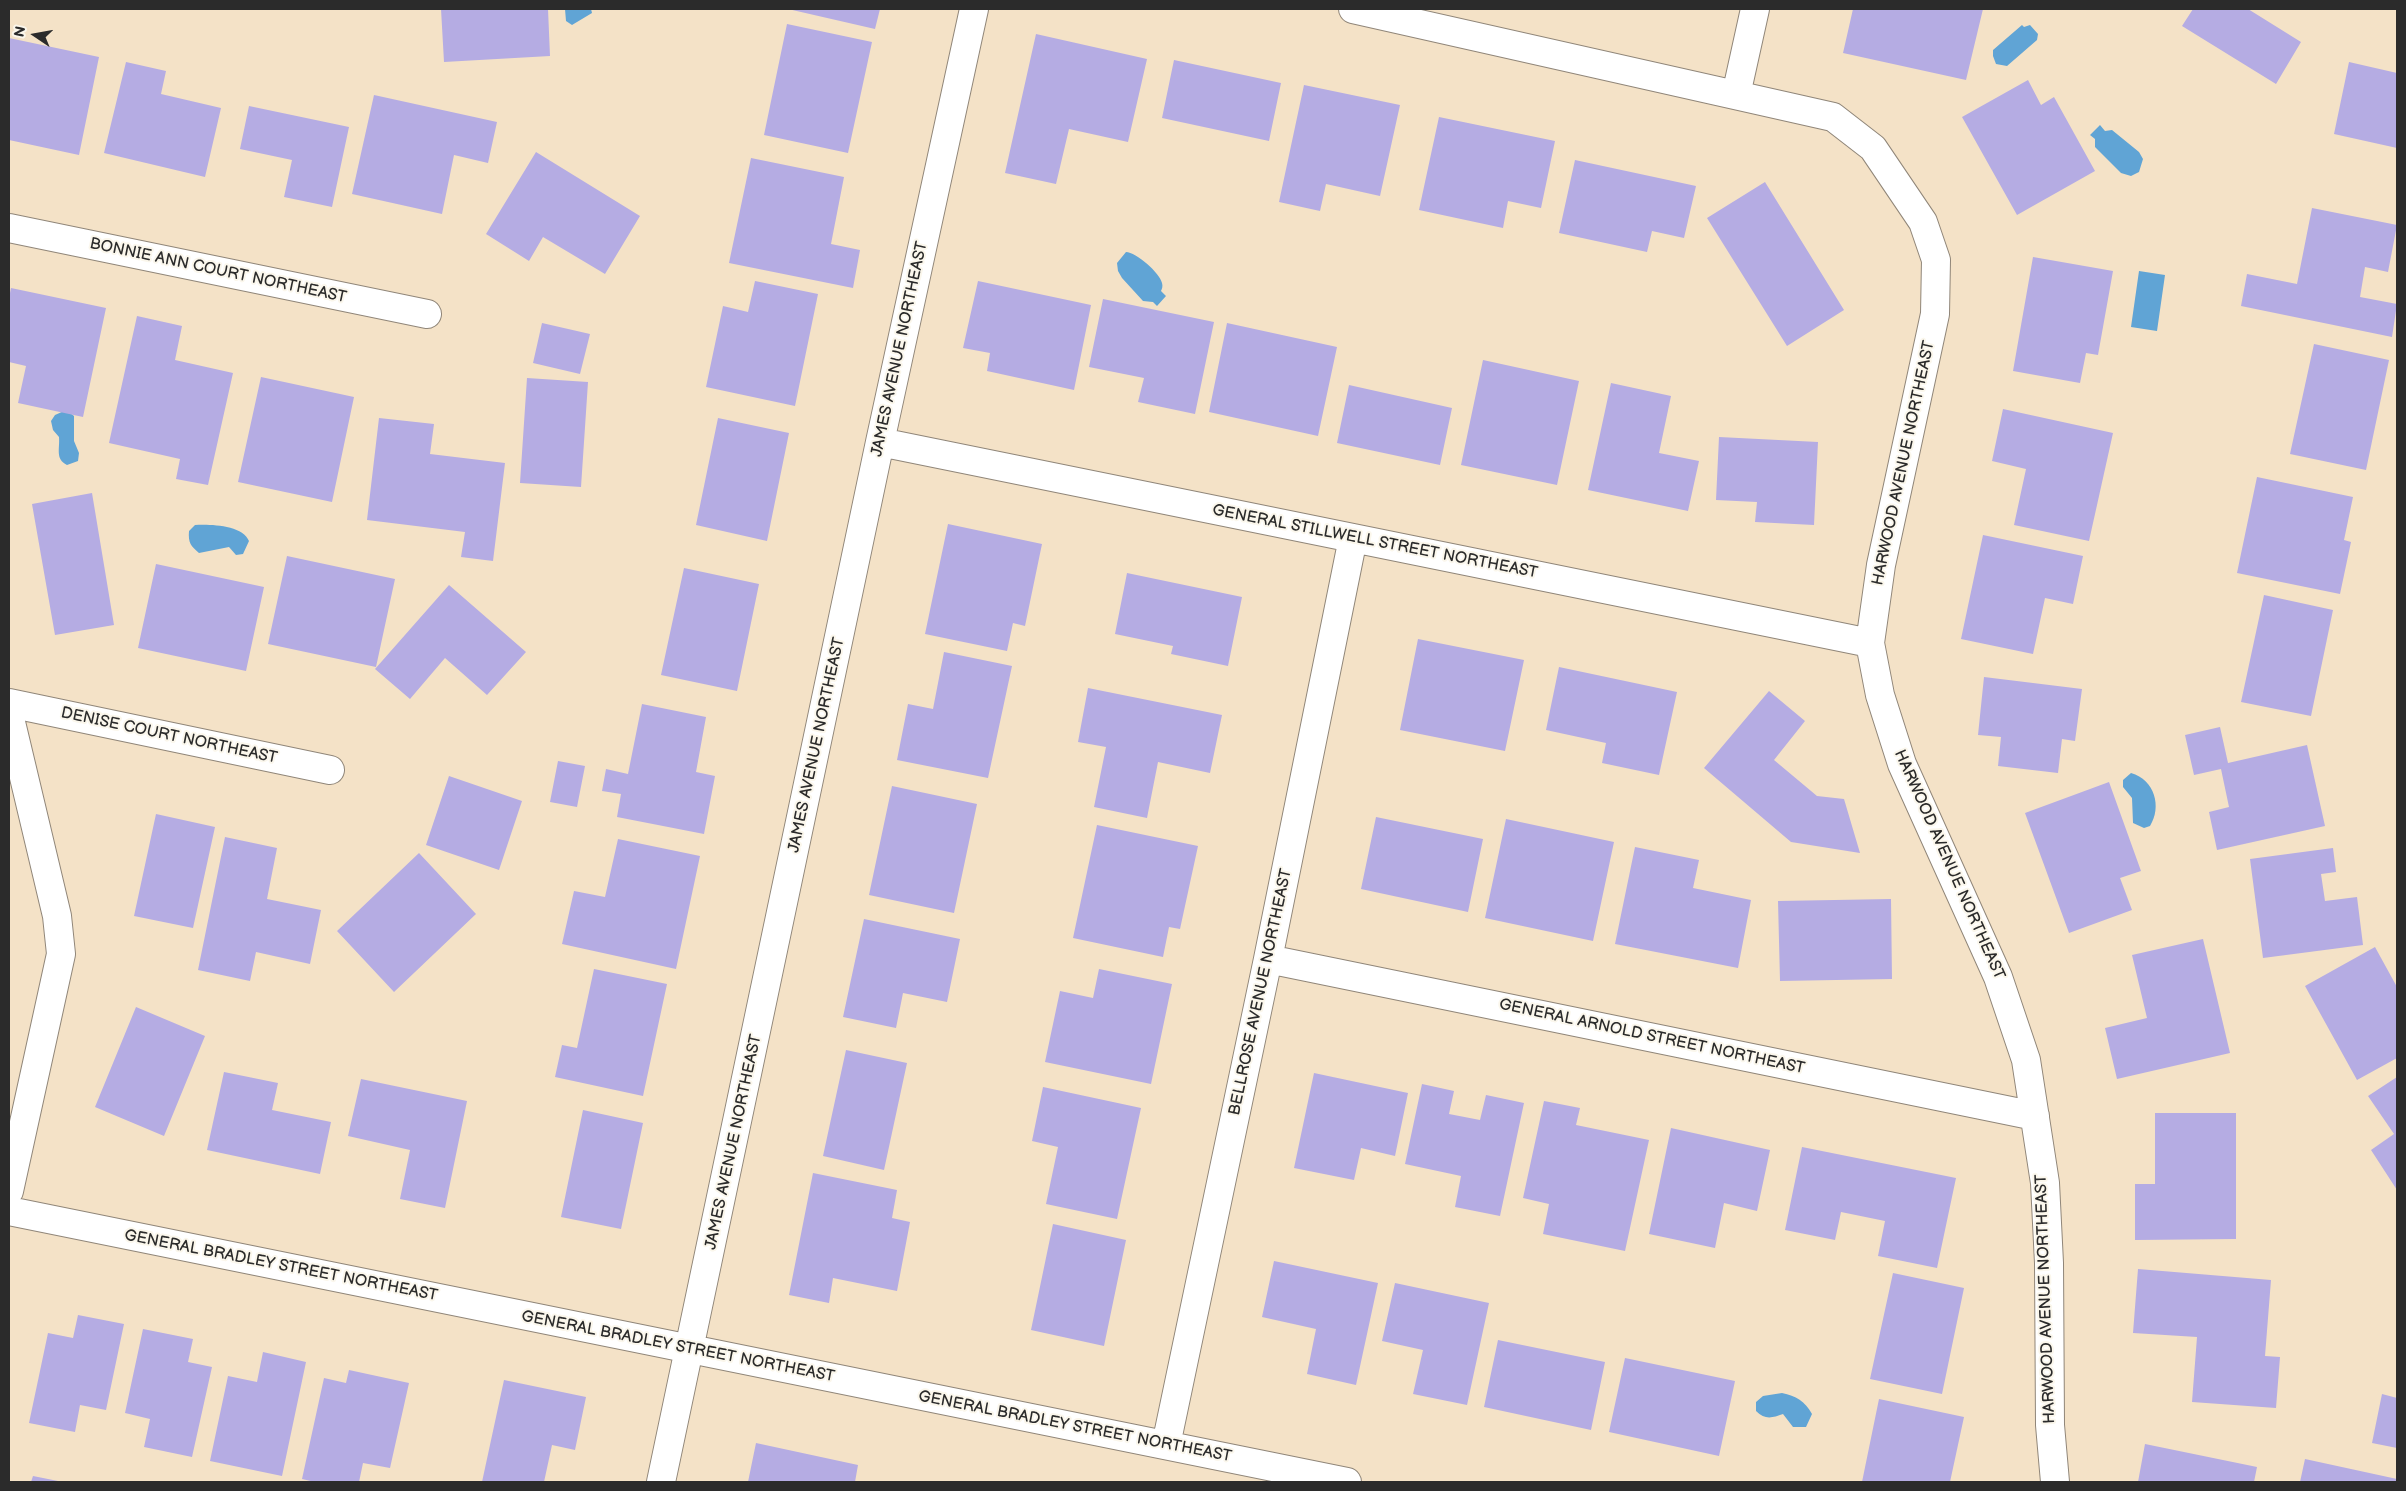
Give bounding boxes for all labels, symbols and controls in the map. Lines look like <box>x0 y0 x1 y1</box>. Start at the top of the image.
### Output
north arrow <box>10 10 60 60</box>
text: N <box>10 25 29 39</box>
street label: BONNIE ANN COURT NORTHEAST <box>88 234 348 308</box>
street label: JAMES AVENUE NORTHEAST <box>868 240 932 458</box>
street label: HARWOOD AVENUE NORTHEAST <box>1869 339 1939 587</box>
street label: GENERAL STILLWELL STREET NORTHEAST <box>1211 501 1539 583</box>
street label: JAMES AVENUE NORTHEAST <box>785 636 849 854</box>
street label: DENISE COURT NORTHEAST <box>59 704 279 768</box>
street label: HARWOOD AVENUE NORTHEAST <box>1889 747 2009 983</box>
street label: BELLROSE AVENUE NORTHEAST <box>1225 867 1297 1117</box>
street label: GENERAL ARNOLD STREET NORTHEAST <box>1497 995 1807 1079</box>
street label: JAMES AVENUE NORTHEAST <box>702 1033 766 1251</box>
street label: HARWOOD AVENUE NORTHEAST <box>2032 1174 2060 1424</box>
street label: GENERAL BRADLEY STREET NORTHEAST <box>123 1226 439 1306</box>
street label: GENERAL BRADLEY STREET NORTHEAST <box>520 1307 836 1387</box>
street label: GENERAL BRADLEY STREET NORTHEAST <box>917 1387 1233 1467</box>

